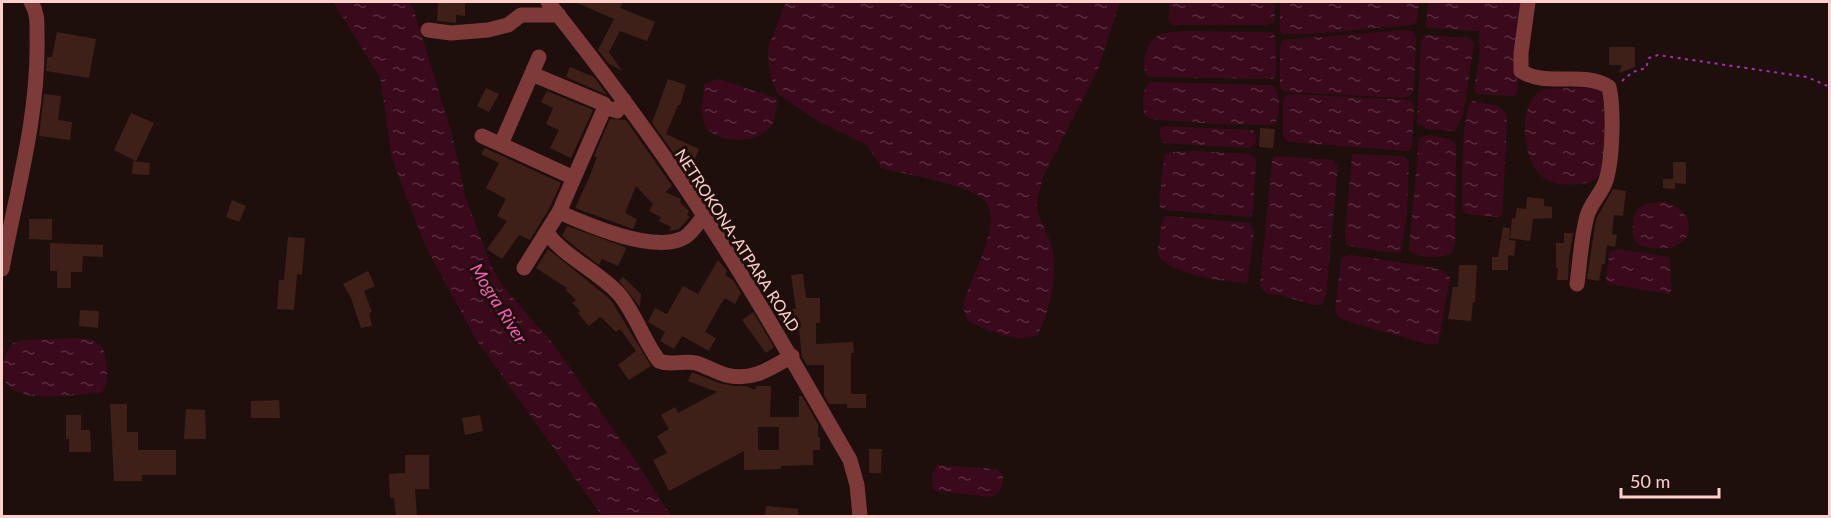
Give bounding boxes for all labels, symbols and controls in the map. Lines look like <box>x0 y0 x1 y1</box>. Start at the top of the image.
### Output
street label: NETROKONA-ATPARA ROAD <box>672 145 804 335</box>
water label: Mogra River <box>466 259 533 348</box>
scale bar <box>1621 461 1718 499</box>
text: 50 m <box>1630 470 1670 492</box>

